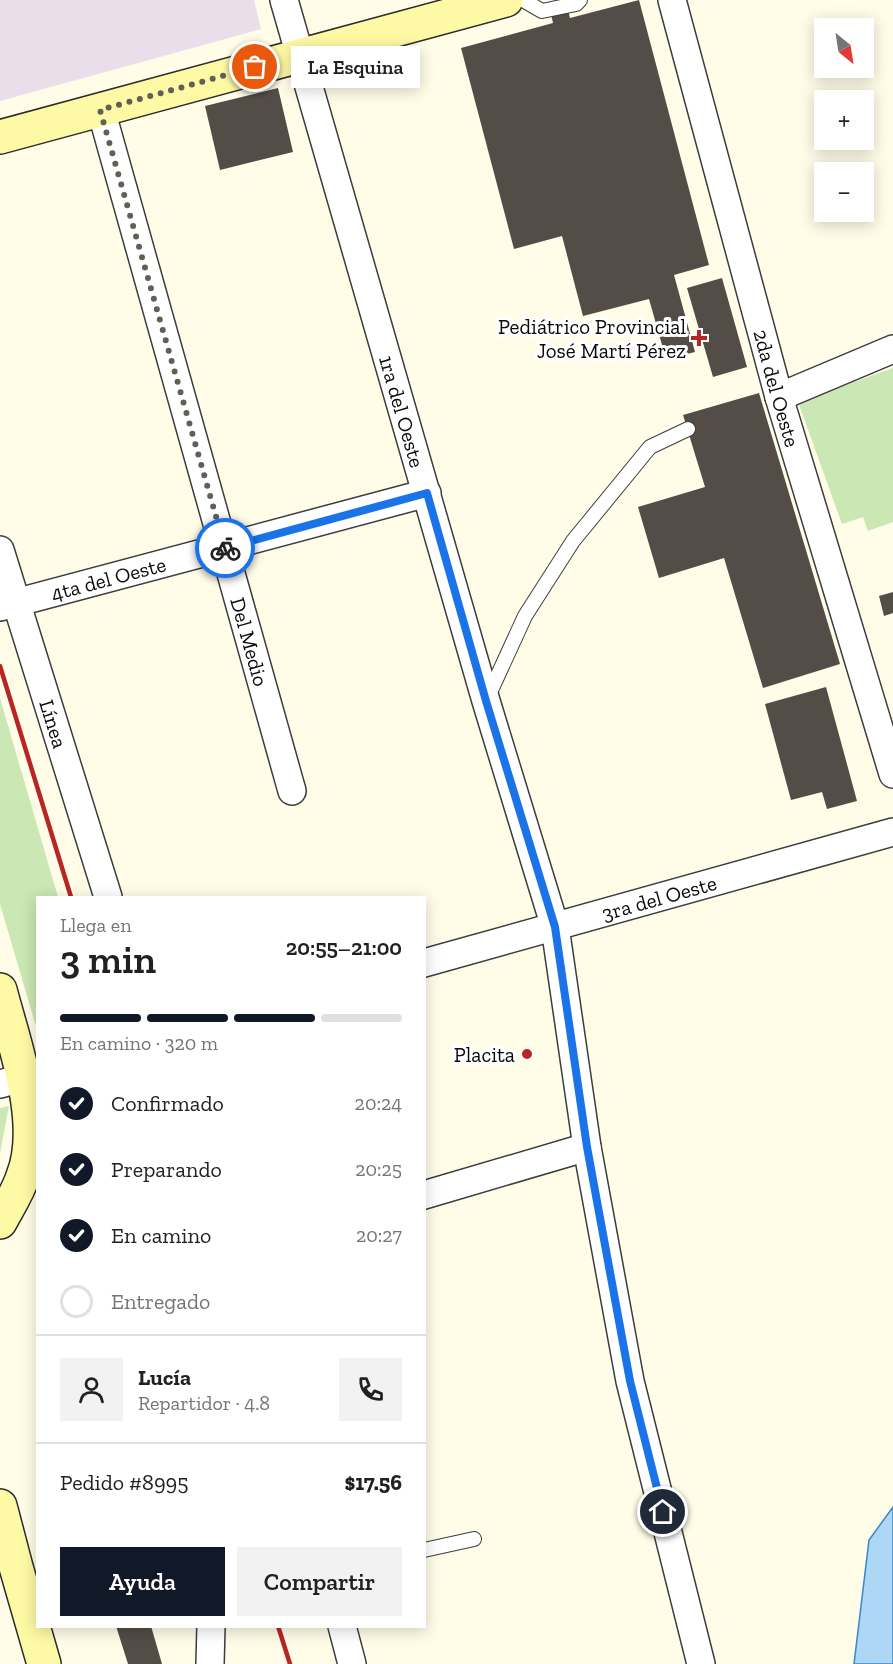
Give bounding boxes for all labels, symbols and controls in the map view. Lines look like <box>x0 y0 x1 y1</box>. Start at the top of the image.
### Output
north arrow <box>814 18 874 78</box>
map controls <box>814 18 874 222</box>
pin <box>229 41 280 92</box>
callout: La Esquina <box>291 46 420 88</box>
icon: bag <box>238 50 271 83</box>
text: La Esquina <box>308 55 403 79</box>
button: + <box>814 90 874 150</box>
button: − <box>814 162 874 222</box>
place label: Pediátrico Provincial José Martí Pérez <box>498 314 686 363</box>
street label: 2da del Oeste <box>749 326 806 450</box>
marker: Pediátrico Provincial José Martí Pérez <box>690 329 708 347</box>
street label: 1ra del Oeste <box>374 352 431 470</box>
courier <box>195 518 255 578</box>
icon: bike <box>209 532 242 565</box>
street label: 4ta del Oeste <box>48 551 169 605</box>
street label: Del Medio <box>226 594 274 689</box>
street label: Línea <box>35 696 73 751</box>
street label: 3ra del Oeste <box>599 869 719 925</box>
text: Llega en <box>60 913 132 937</box>
text: 20:55–21:00 <box>286 934 402 961</box>
text: 3 min <box>60 936 156 983</box>
text: En camino · 320 m <box>60 1031 218 1055</box>
place label: Placita <box>454 1042 515 1067</box>
marker: Placita <box>520 1047 534 1061</box>
icon: check <box>60 1087 93 1120</box>
text: Confirmado <box>111 1090 224 1117</box>
text: 20:24 <box>355 1091 402 1115</box>
icon: check <box>60 1153 93 1186</box>
text: Preparando <box>111 1156 222 1183</box>
text: 20:25 <box>355 1157 402 1181</box>
icon: check <box>60 1219 93 1252</box>
text: En camino <box>111 1222 211 1249</box>
text: 20:27 <box>356 1223 402 1247</box>
text: Entregado <box>111 1288 210 1315</box>
button: person <box>60 1358 123 1421</box>
button: phone <box>339 1358 402 1421</box>
text: Lucía <box>138 1364 191 1391</box>
text: Repartidor · 4.8 <box>138 1391 270 1415</box>
text: Pedido #8995 <box>60 1469 189 1496</box>
text: $17.56 <box>344 1469 402 1496</box>
pin <box>637 1486 688 1537</box>
icon: home <box>646 1495 679 1528</box>
button: Ayuda <box>60 1547 225 1616</box>
button: Compartir <box>237 1547 402 1616</box>

